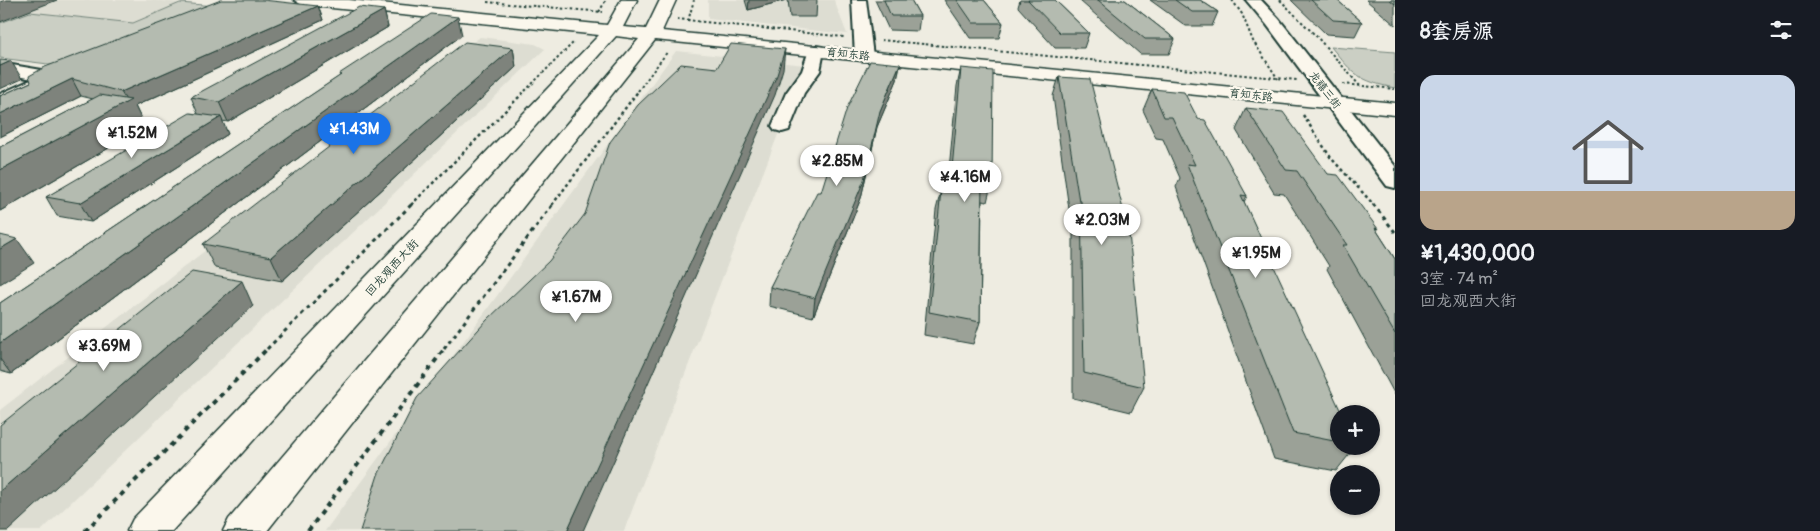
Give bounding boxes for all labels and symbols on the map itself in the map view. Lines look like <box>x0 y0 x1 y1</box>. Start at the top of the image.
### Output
street label: 育知东路 <box>825 45 871 63</box>
street label: 龙禧三街 <box>1306 69 1344 112</box>
street label: 育知东路 <box>1228 86 1274 104</box>
pin: ¥1.43M <box>313 112 395 155</box>
pin: ¥1.52M <box>91 116 173 159</box>
pin: ¥2.85M <box>796 144 878 187</box>
pin: ¥4.16M <box>924 160 1006 203</box>
pin: ¥2.03M <box>1061 204 1143 246</box>
pin: ¥1.95M <box>1215 236 1297 279</box>
street label: 回龙观西大街 <box>362 237 422 299</box>
pin: ¥1.67M <box>535 280 617 323</box>
pin: ¥3.69M <box>63 330 145 372</box>

